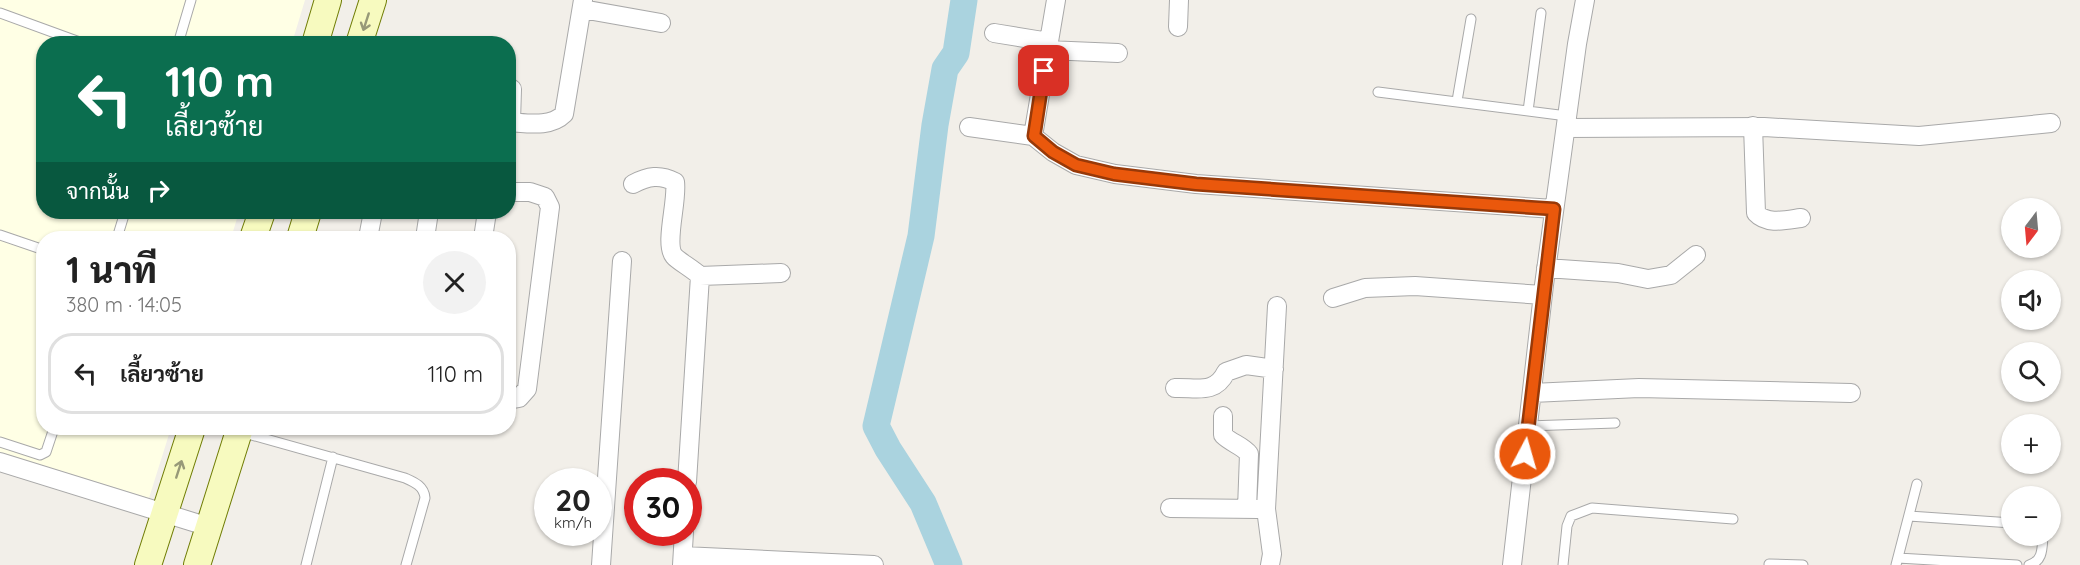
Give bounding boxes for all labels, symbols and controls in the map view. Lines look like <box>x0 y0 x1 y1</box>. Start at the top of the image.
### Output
one-way arrow <box>360 12 371 31</box>
pin <box>1018 45 1069 96</box>
icon: arrive <box>1027 54 1060 87</box>
text: 110 m <box>165 55 274 108</box>
icon: left <box>66 60 144 138</box>
text: เลี้ยวซ้าย <box>165 109 263 143</box>
icon: right <box>142 174 175 207</box>
text: จากนั้น <box>66 177 130 205</box>
north arrow <box>2001 198 2061 258</box>
map controls <box>2001 198 2061 546</box>
text: 1 นาที <box>66 247 157 292</box>
button: close <box>423 251 486 314</box>
button: sound <box>2001 270 2061 330</box>
text: 380 m · 14:05 <box>66 292 182 317</box>
button: search <box>2001 342 2061 402</box>
icon: left <box>69 357 102 390</box>
text: เลี้ยวซ้าย <box>120 360 204 388</box>
text: 110 m <box>428 360 483 388</box>
button: + <box>2001 414 2061 474</box>
position arrow <box>1493 422 1557 486</box>
one-way arrow <box>174 460 185 479</box>
speed limit sign: 30 <box>624 468 702 546</box>
text: 20 <box>555 481 591 519</box>
button: − <box>2001 486 2061 546</box>
text: km/h <box>554 513 592 532</box>

